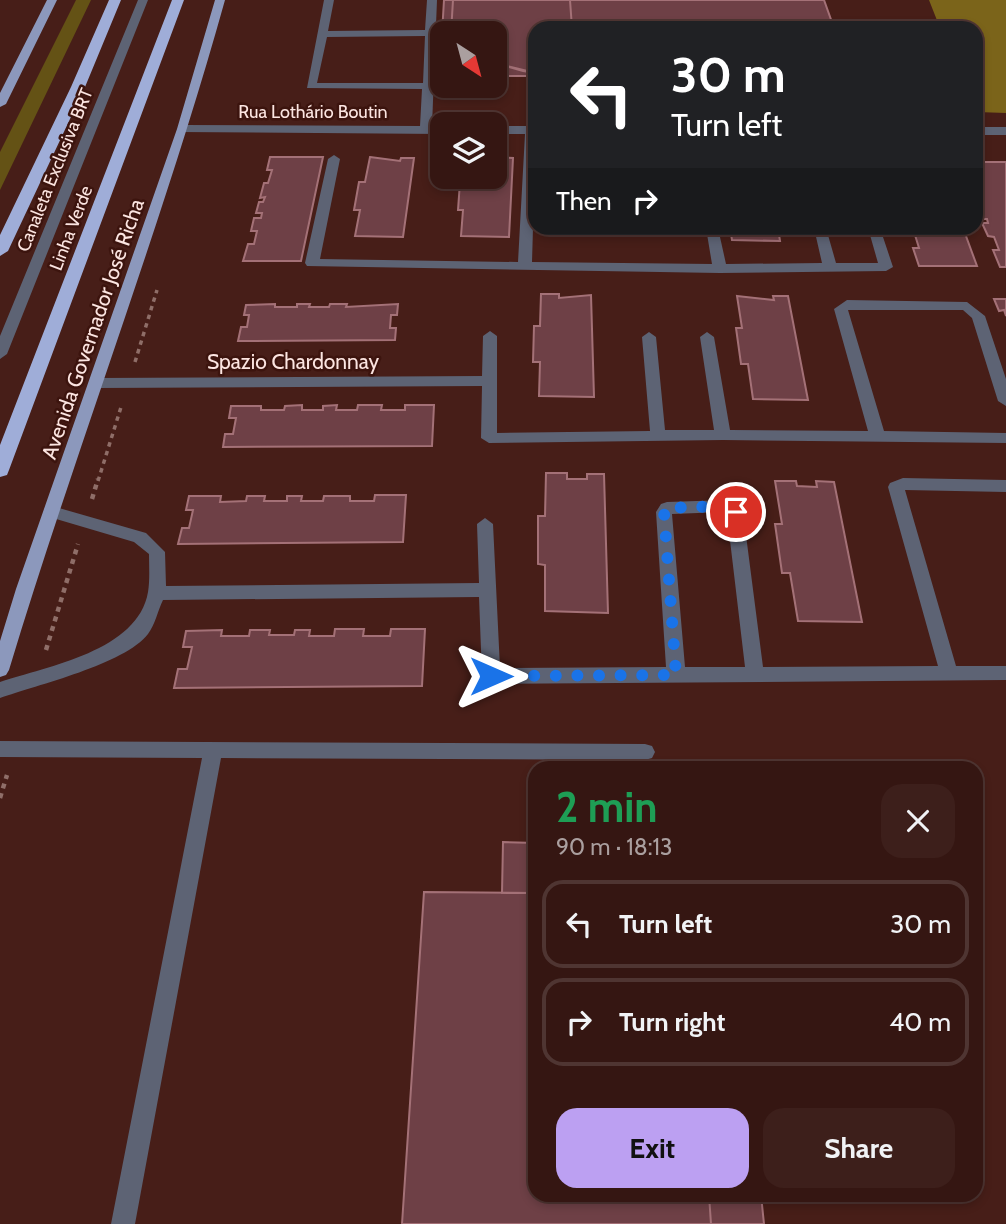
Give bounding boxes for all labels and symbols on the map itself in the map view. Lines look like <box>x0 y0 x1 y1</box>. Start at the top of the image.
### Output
north arrow <box>430 21 508 98</box>
street label: Canaleta Exclusiva BRT <box>12 85 98 255</box>
street label: Rua Lothário Boutin <box>238 101 388 123</box>
street label: Linha Verde <box>45 182 97 274</box>
street label: Avenida Governador José Richa <box>36 195 149 462</box>
street label: Spazio Chardonnay <box>207 349 380 374</box>
pin <box>706 482 766 542</box>
position arrow <box>454 639 528 713</box>

